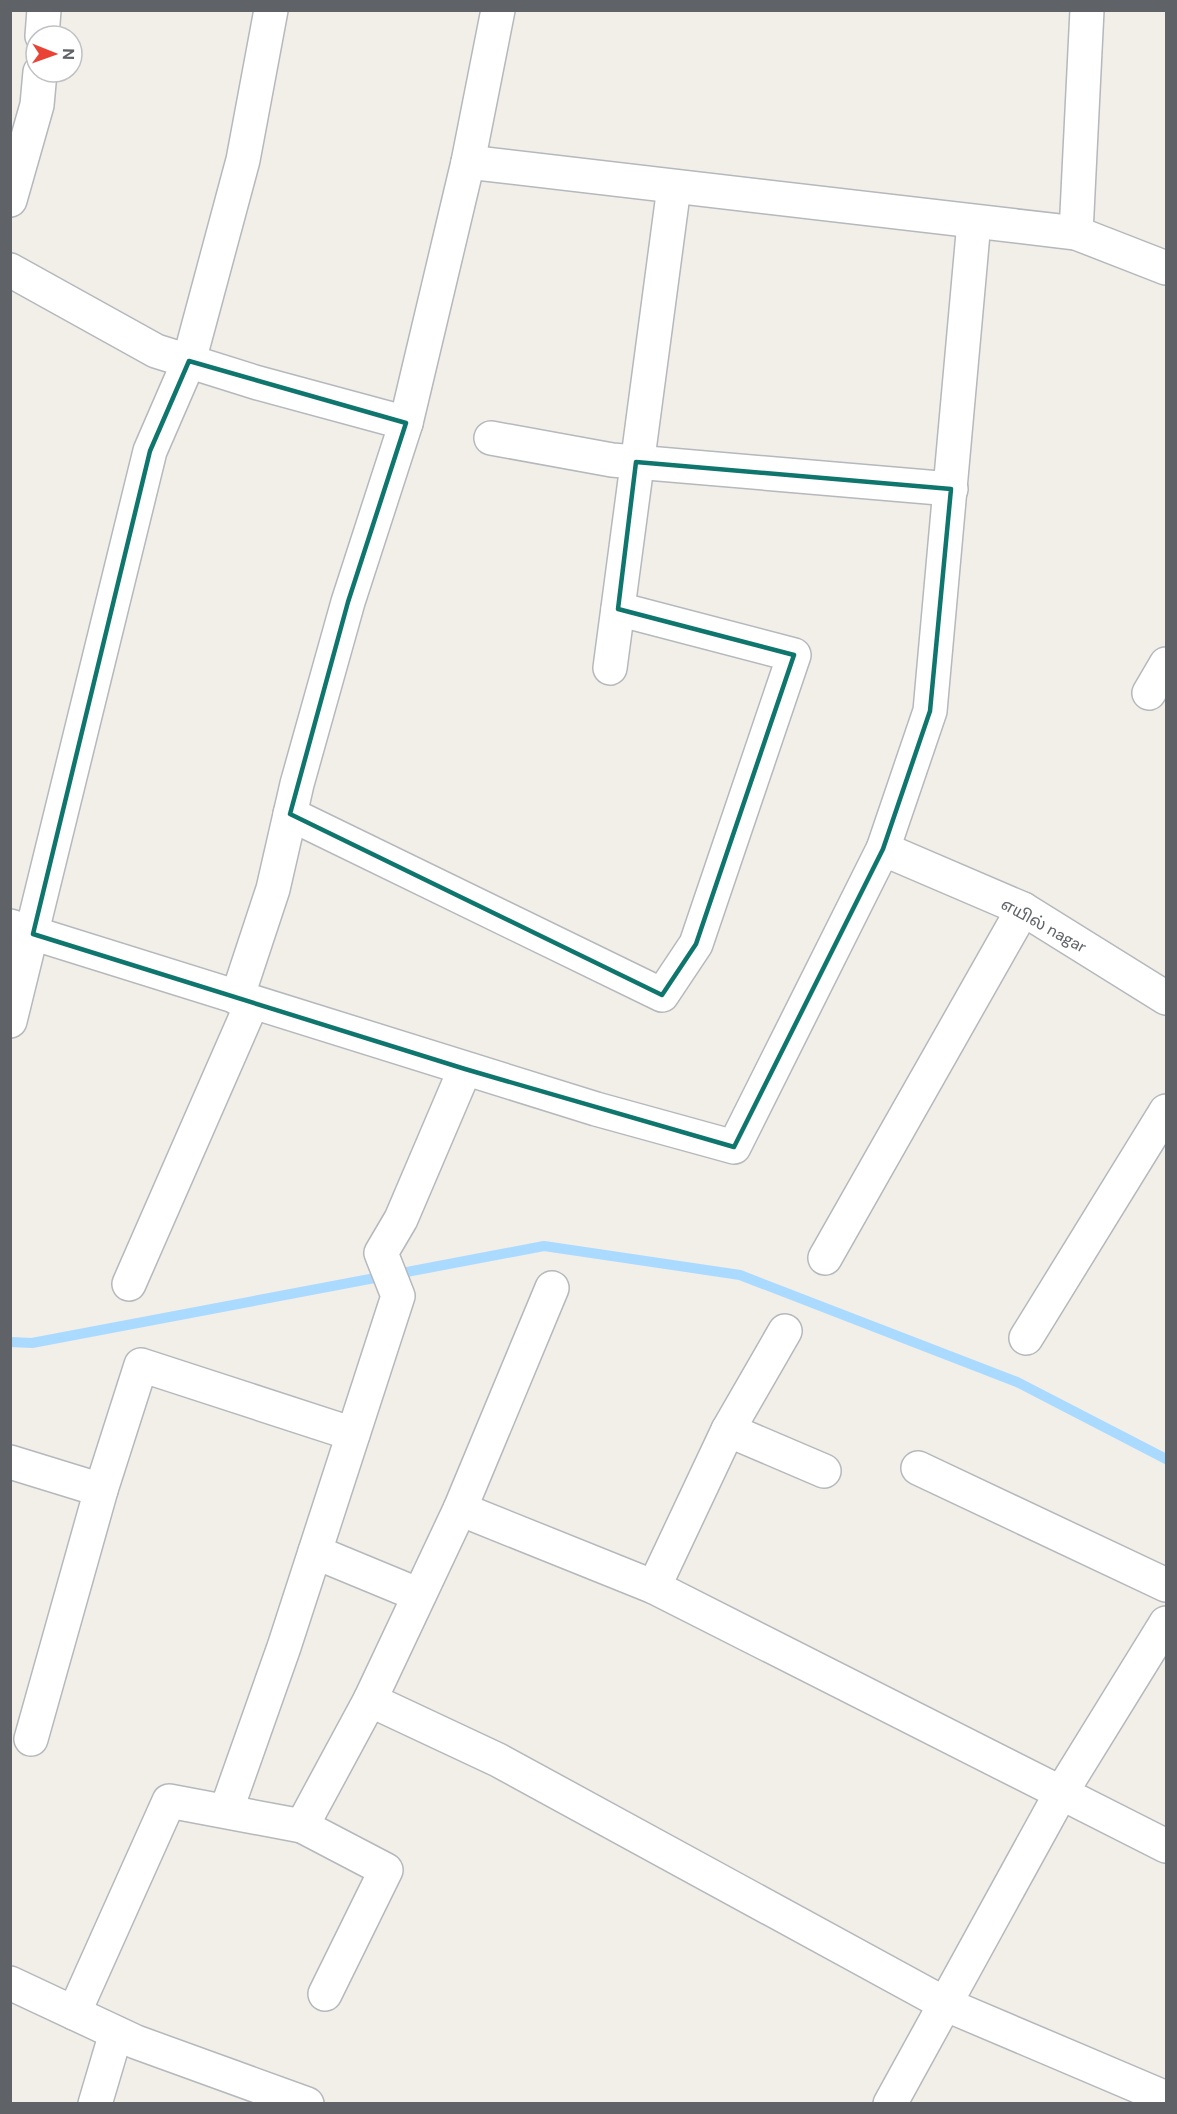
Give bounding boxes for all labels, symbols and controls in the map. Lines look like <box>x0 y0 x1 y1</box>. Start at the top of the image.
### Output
north arrow <box>24 24 84 84</box>
text: N <box>58 48 79 60</box>
street label: எயில் nagar <box>997 893 1090 958</box>

